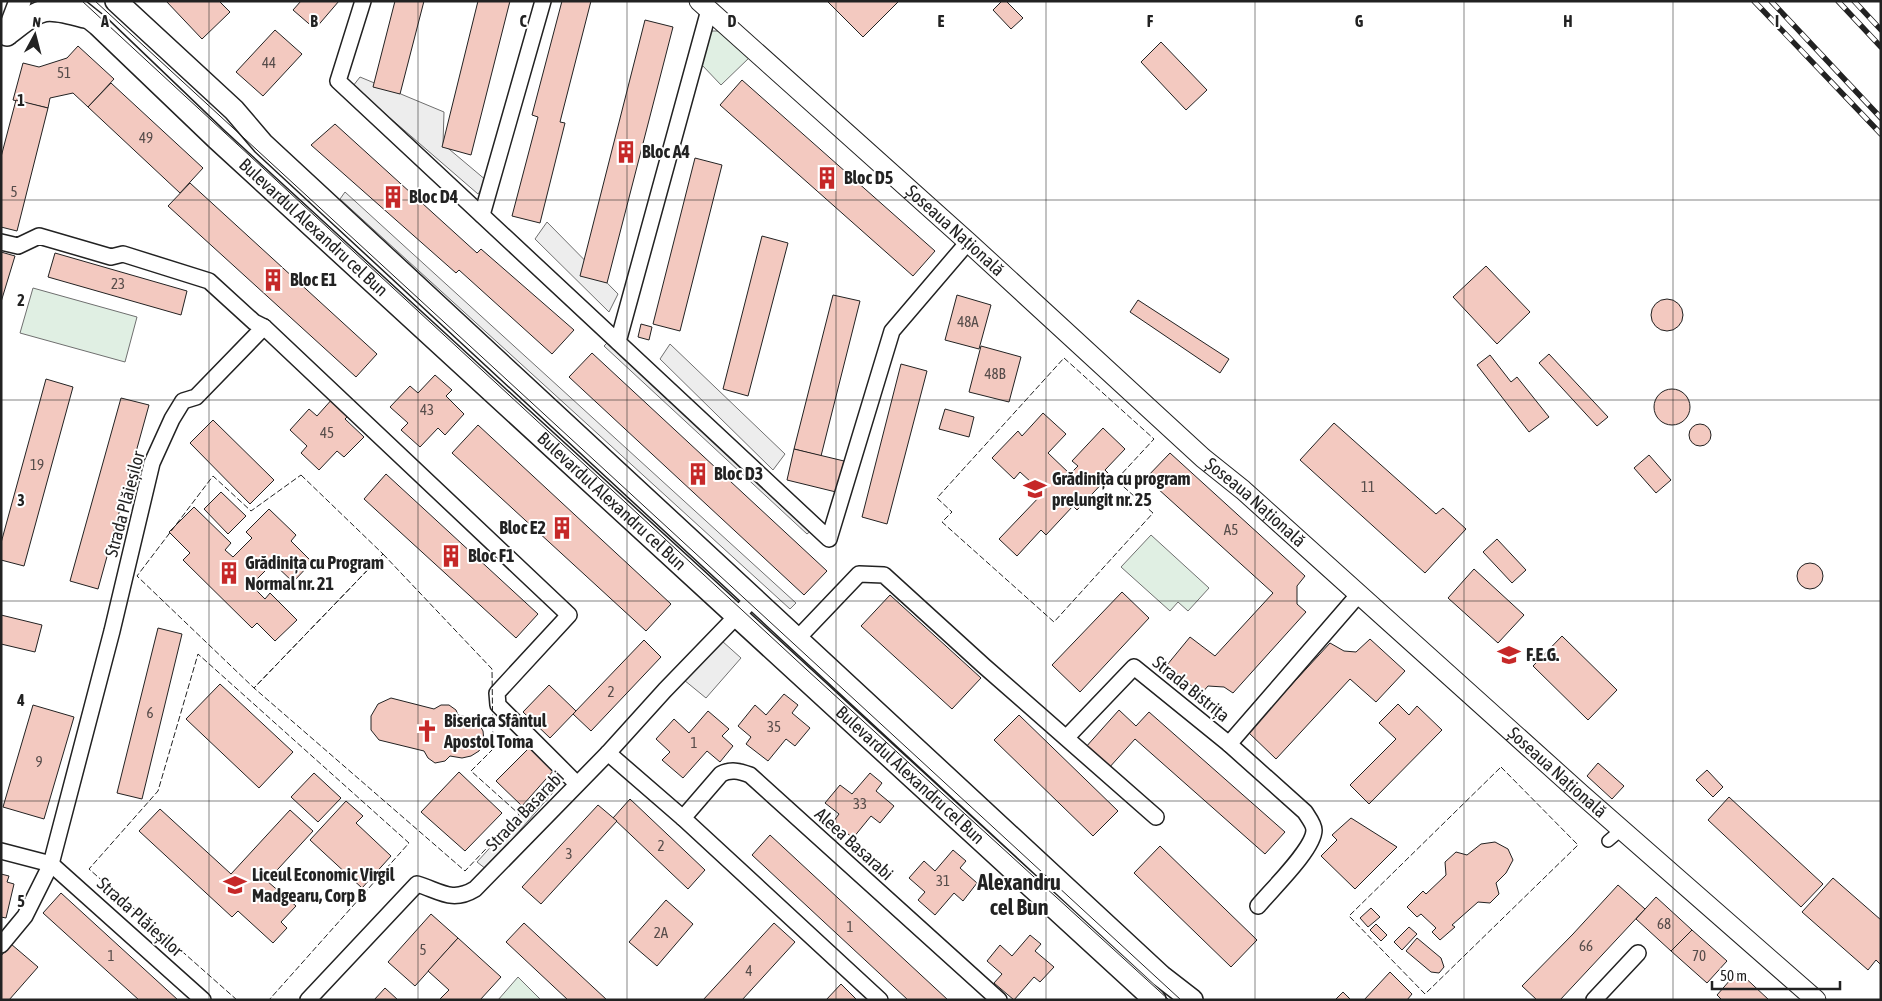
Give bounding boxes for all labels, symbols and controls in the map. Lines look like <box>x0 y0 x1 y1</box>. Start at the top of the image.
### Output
north arrow <box>10 10 60 60</box>
text: A <box>100 12 109 30</box>
text: B <box>310 12 318 30</box>
text: C <box>519 12 527 30</box>
text: D <box>728 12 737 30</box>
text: E <box>938 12 945 30</box>
text: F <box>1147 12 1154 30</box>
text: G <box>1355 12 1364 30</box>
text: H <box>1563 12 1573 30</box>
text: I <box>1775 12 1779 30</box>
text: N <box>32 14 42 31</box>
house number: 44 <box>262 54 276 71</box>
house number: 51 <box>57 64 71 81</box>
text: 1 <box>17 91 25 109</box>
house number: 49 <box>139 129 153 146</box>
building icon: Bloc A4 <box>613 139 639 165</box>
place label: Bloc A4 <box>642 141 690 162</box>
street label: Bulevardul Alexandru cel Bun <box>235 154 392 300</box>
building icon: Bloc D5 <box>814 165 840 191</box>
place label: Bloc D5 <box>844 167 893 188</box>
street label: Șoseaua Națională <box>902 180 1009 280</box>
house number: 5 <box>10 183 18 200</box>
building icon: Bloc D4 <box>380 184 406 210</box>
place label: Bloc D4 <box>409 186 458 207</box>
building icon: Bloc E1 <box>260 267 286 293</box>
place label: Bloc E1 <box>290 269 337 290</box>
house number: 23 <box>111 275 125 292</box>
text: 2 <box>17 291 25 309</box>
house number: 48A <box>957 313 979 330</box>
house number: 48B <box>984 365 1006 382</box>
house number: 43 <box>420 401 434 418</box>
house number: 45 <box>320 424 334 441</box>
street label: Bulevardul Alexandru cel Bun <box>533 428 691 574</box>
street label: Strada Plăieșilor <box>100 448 149 559</box>
street label: Șoseaua Națională <box>1201 453 1310 551</box>
house number: 19 <box>30 456 44 473</box>
building icon: Bloc D3 <box>685 461 711 487</box>
place label: Bloc D3 <box>714 463 763 484</box>
place label: Grădinița cu program prelungit nr. 25 <box>1052 468 1191 510</box>
school or university icon: Grădinița cu program prelungit nr. 25 <box>1022 476 1048 502</box>
house number: 11 <box>1361 478 1375 495</box>
text: 3 <box>17 491 25 509</box>
building icon: Bloc E2 <box>549 515 575 541</box>
place label: Bloc E2 <box>499 517 546 538</box>
house number: A5 <box>1224 521 1238 538</box>
building icon: Bloc F1 <box>438 543 464 569</box>
place label: Bloc F1 <box>468 545 514 566</box>
place label: Grădinița cu Program Normal nr. 21 <box>245 552 384 594</box>
building icon: Grădinița cu Program Normal nr. 21 <box>216 560 242 586</box>
school or university icon: F.E.G. <box>1496 642 1522 668</box>
place label: F.E.G. <box>1526 644 1559 665</box>
street label: Strada Bistrița <box>1149 651 1234 726</box>
house number: 2 <box>607 683 615 700</box>
text: 4 <box>16 691 25 709</box>
street label: Bulevardul Alexandru cel Bun <box>832 701 989 848</box>
house number: 6 <box>146 704 154 721</box>
place label: Biserica Sfântul Apostol Toma <box>443 710 547 752</box>
church icon: Biserica Sfântul Apostol Toma <box>414 718 440 744</box>
house number: 35 <box>767 718 781 735</box>
street label: Șoseaua Națională <box>1504 722 1611 822</box>
house number: 1 <box>690 734 698 751</box>
house number: 9 <box>35 753 43 770</box>
street label: Strada Basarabi <box>481 766 568 855</box>
house number: 33 <box>853 795 867 812</box>
street label: Aleea Basarabi <box>811 803 898 884</box>
house number: 2 <box>657 837 665 854</box>
house number: 3 <box>565 845 573 862</box>
place label: Liceul Economic Virgil Madgearu, Corp B <box>252 864 395 906</box>
district label: Alexandru cel Bun <box>976 869 1061 920</box>
school or university icon: Liceul Economic Virgil Madgearu, Corp B <box>222 872 248 898</box>
house number: 31 <box>936 872 950 889</box>
street label: Strada Plăieșilor <box>93 873 188 961</box>
text: 5 <box>17 892 25 910</box>
house number: 68 <box>1657 915 1671 932</box>
house number: 1 <box>846 918 854 935</box>
house number: 2A <box>654 924 669 941</box>
house number: 66 <box>1579 937 1593 954</box>
house number: 5 <box>419 941 427 958</box>
house number: 1 <box>107 947 115 964</box>
house number: 70 <box>1692 947 1706 964</box>
scale bar <box>1712 958 1840 990</box>
house number: 4 <box>745 962 753 979</box>
text: 50 m <box>1720 967 1747 984</box>

